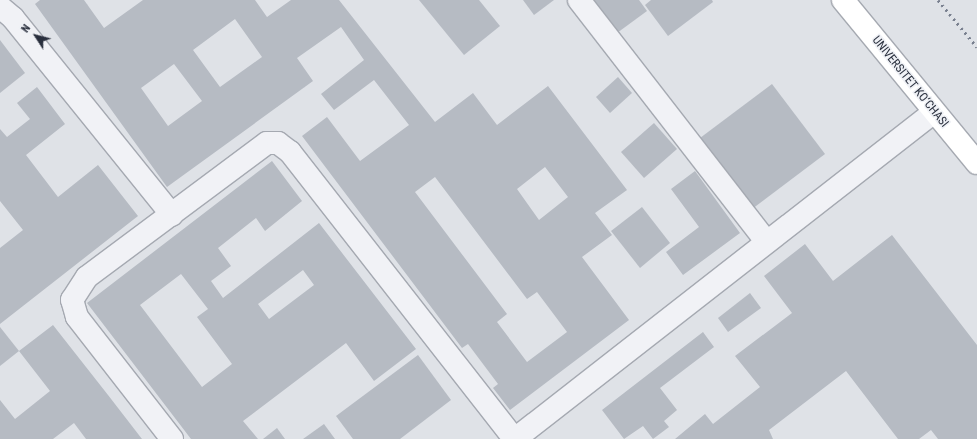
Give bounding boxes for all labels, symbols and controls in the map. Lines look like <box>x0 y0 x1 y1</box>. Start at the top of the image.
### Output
north arrow <box>16 16 56 56</box>
text: N <box>19 22 33 35</box>
street label: UNIVERSITET KО‘CHASI <box>869 33 951 131</box>

